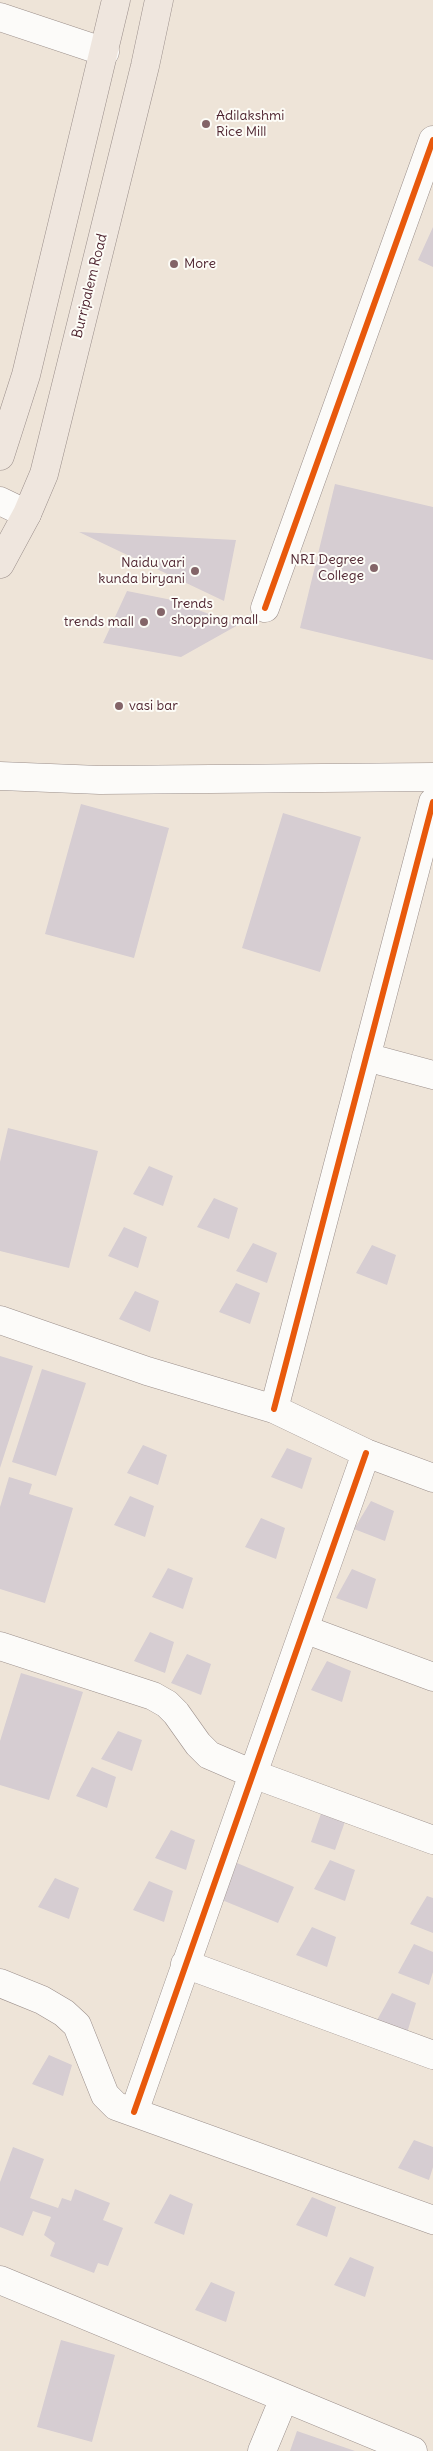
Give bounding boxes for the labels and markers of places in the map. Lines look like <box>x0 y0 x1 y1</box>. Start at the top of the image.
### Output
place label: Adilakshmi Rice Mill <box>216 108 284 140</box>
marker: Adilakshmi Rice Mill <box>200 118 212 130</box>
place label: More <box>184 256 216 272</box>
marker: More <box>168 258 180 270</box>
place label: NRI Degree College <box>290 552 364 584</box>
place label: Naidu vari kunda biryani <box>98 555 185 588</box>
marker: NRI Degree College <box>368 562 380 574</box>
marker: Naidu vari kunda biryani <box>189 565 201 577</box>
place label: Trends shopping mall <box>171 596 258 628</box>
marker: Trends shopping mall <box>155 606 167 618</box>
place label: trends mall <box>64 614 134 630</box>
marker: trends mall <box>138 616 150 628</box>
place label: vasi bar <box>129 698 178 714</box>
marker: vasi bar <box>113 700 125 712</box>

